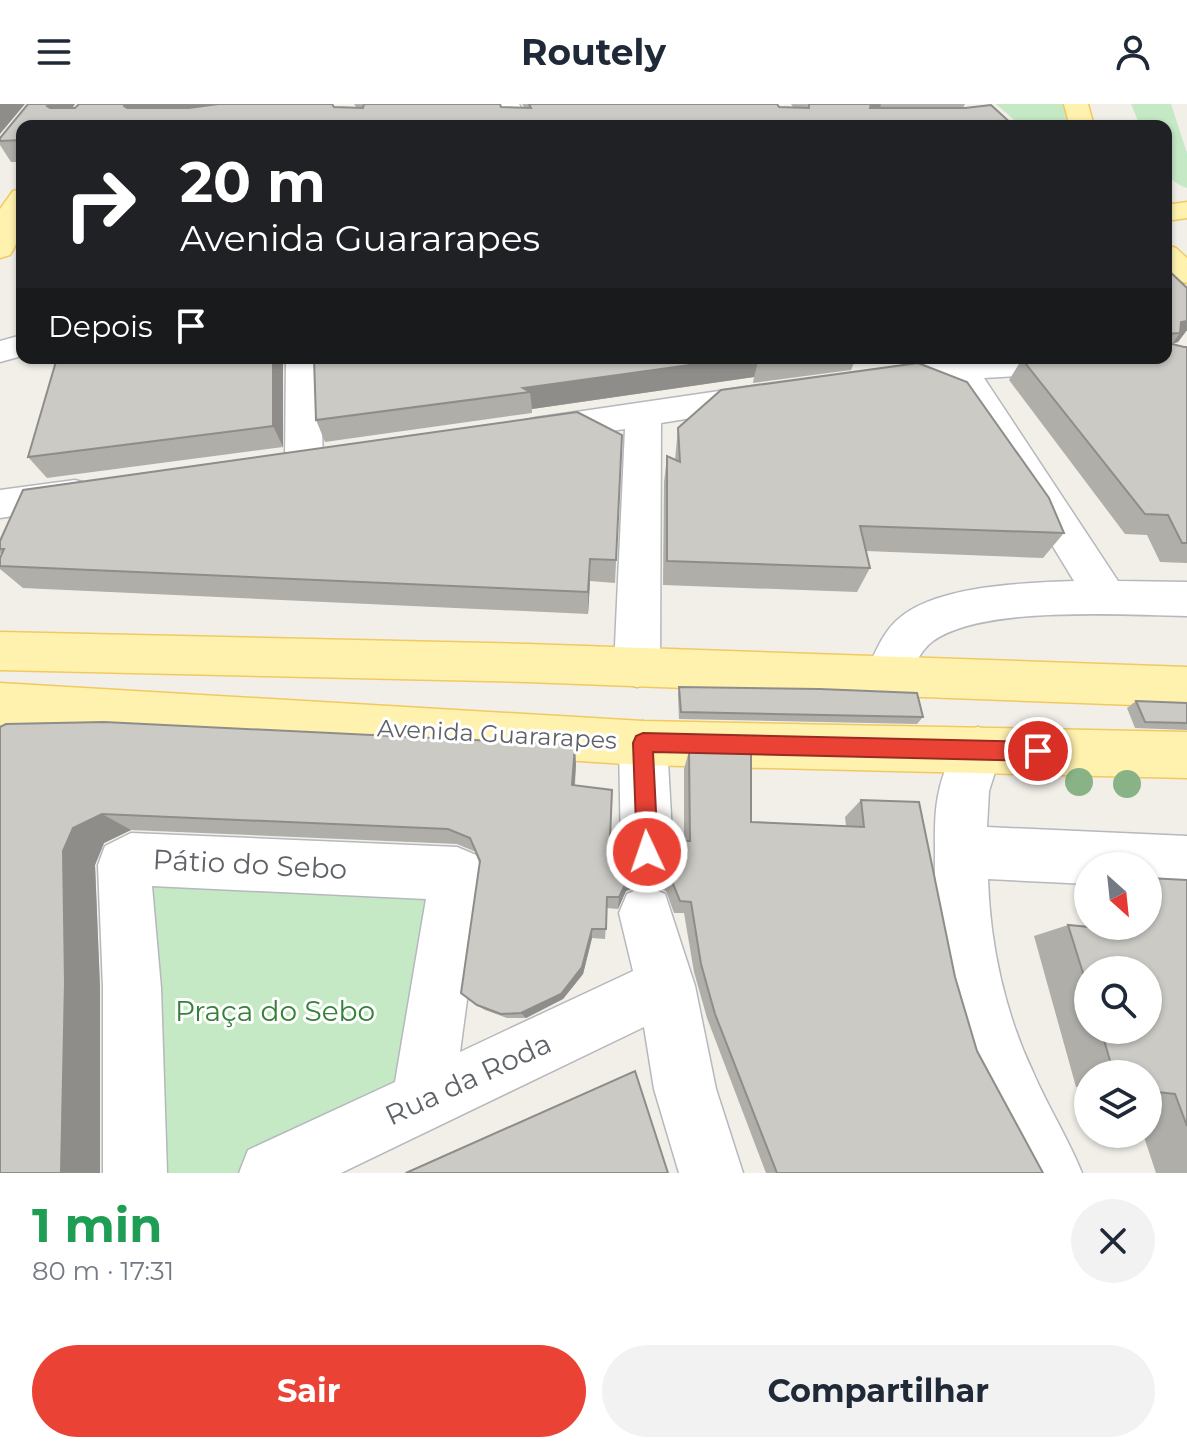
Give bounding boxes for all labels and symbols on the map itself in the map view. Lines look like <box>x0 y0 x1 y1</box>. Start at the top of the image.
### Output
street label: Avenida Guararapes <box>376 713 618 755</box>
pin <box>1004 717 1072 785</box>
position arrow <box>605 810 689 894</box>
street label: Pátio do Sebo <box>152 842 348 886</box>
north arrow <box>1074 852 1162 940</box>
park label: Praça do Sebo <box>175 994 375 1028</box>
street label: Rua da Roda <box>380 1026 556 1132</box>

